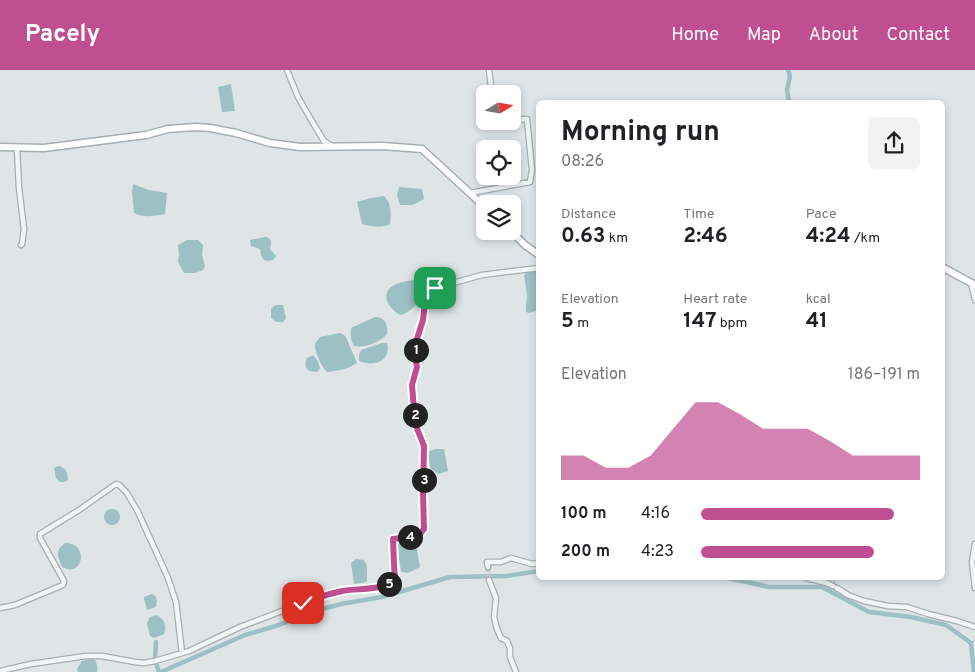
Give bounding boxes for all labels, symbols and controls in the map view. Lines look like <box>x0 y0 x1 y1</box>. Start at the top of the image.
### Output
text: Pacely <box>25 20 100 50</box>
text: Home <box>671 24 719 47</box>
text: Map <box>747 24 781 47</box>
text: About <box>809 24 858 47</box>
text: Contact <box>886 24 950 47</box>
north arrow <box>476 85 521 130</box>
map controls <box>476 85 521 240</box>
text: Morning run <box>561 115 720 151</box>
button: share <box>868 117 920 169</box>
button: locate <box>476 140 521 185</box>
text: 08:26 <box>561 152 604 172</box>
button: layers <box>476 195 521 240</box>
text: Distance <box>561 206 616 223</box>
text: Time <box>683 206 715 223</box>
text: Pace <box>806 206 836 223</box>
text: 0.63 <box>561 223 605 250</box>
text: 2:46 <box>683 223 728 250</box>
text: 4:24 <box>806 223 851 250</box>
text: km <box>605 230 628 247</box>
text: /km <box>851 230 880 247</box>
pin <box>414 267 456 309</box>
icon: arrive <box>421 274 449 302</box>
text: Elevation <box>561 291 619 308</box>
text: Heart rate <box>683 291 747 308</box>
text: kcal <box>806 291 831 308</box>
text: 5 <box>561 308 574 335</box>
text: 147 <box>683 308 717 335</box>
text: 41 <box>806 308 828 335</box>
text: m <box>574 315 589 332</box>
text: bpm <box>717 315 747 332</box>
pin: 1 <box>404 338 428 362</box>
text: 1 <box>414 342 419 359</box>
text: Elevation <box>561 365 627 385</box>
text: 186–191 m <box>848 365 920 385</box>
pin: 2 <box>402 402 428 428</box>
text: 2 <box>411 407 420 424</box>
pin: 3 <box>412 468 436 492</box>
text: 3 <box>420 472 429 489</box>
text: 100 m <box>561 504 607 524</box>
text: 4:16 <box>641 504 670 524</box>
pin: 4 <box>398 524 422 550</box>
text: 4 <box>406 529 415 546</box>
text: 200 m <box>561 542 610 562</box>
text: 4:23 <box>641 542 674 562</box>
pin: 5 <box>376 572 402 596</box>
text: 5 <box>385 576 394 593</box>
pin <box>282 582 324 624</box>
icon: check <box>289 589 317 617</box>

